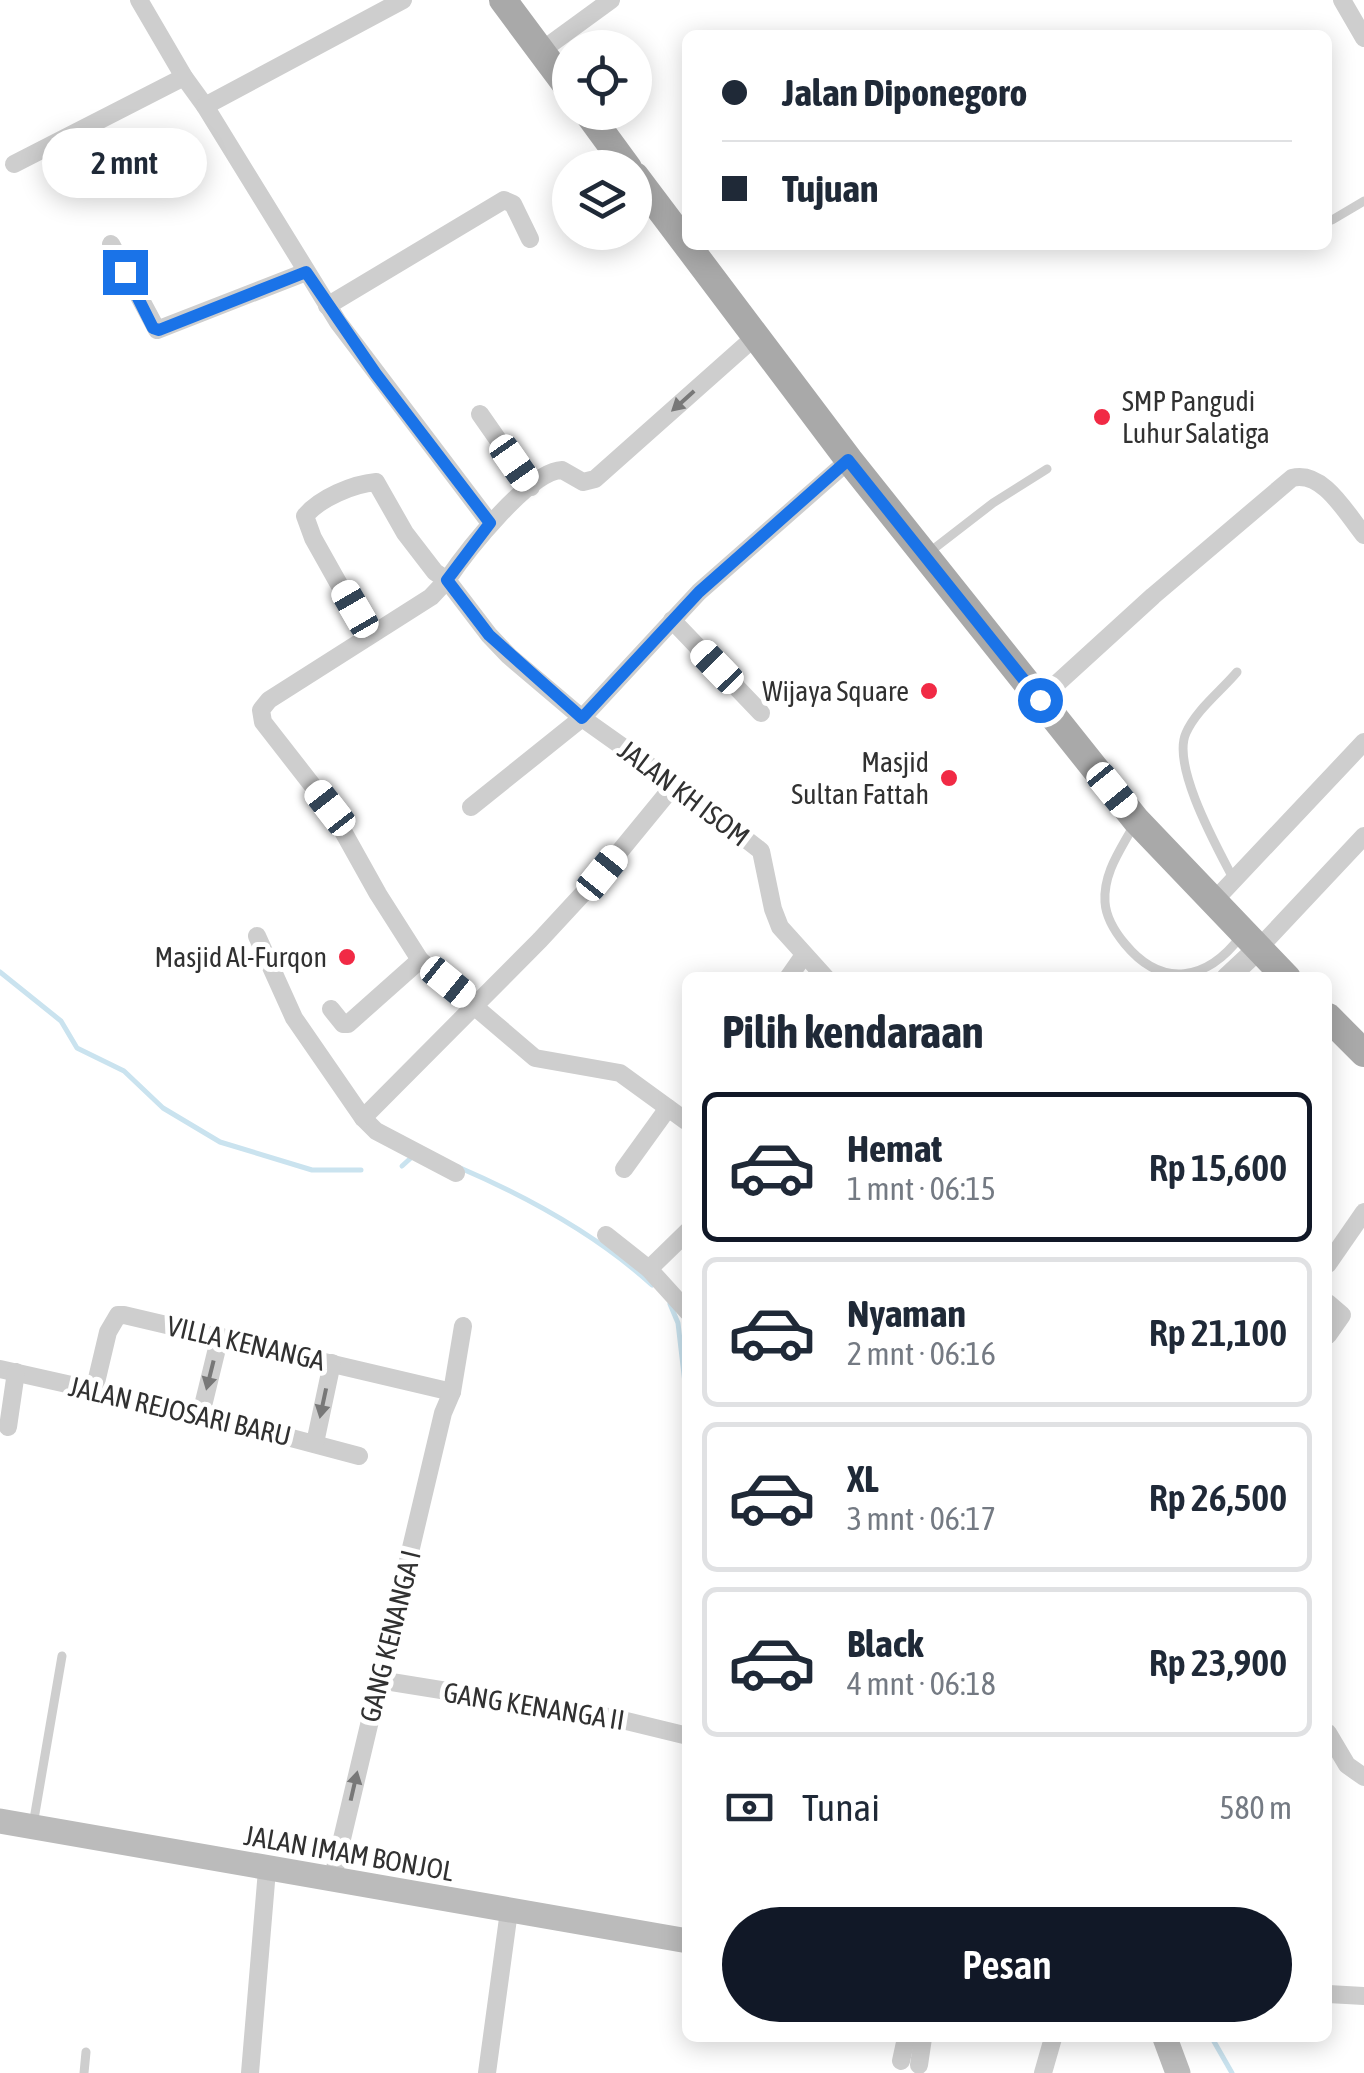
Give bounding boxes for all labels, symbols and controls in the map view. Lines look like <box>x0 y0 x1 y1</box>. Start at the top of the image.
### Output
map controls <box>552 30 652 250</box>
button: locate <box>552 30 652 130</box>
text: Jalan Diponegoro <box>782 71 1027 114</box>
callout: 2 mnt <box>42 127 208 197</box>
text: 2 mnt <box>91 144 158 181</box>
button: layers <box>552 150 652 250</box>
text: Tujuan <box>782 167 878 210</box>
route end <box>103 250 148 295</box>
place label: SMP Pangudi Luhur Salatiga <box>1122 385 1270 449</box>
one-way arrow <box>671 389 696 411</box>
marker: SMP Pangudi Luhur Salatiga <box>1091 406 1113 428</box>
car <box>485 430 543 496</box>
car <box>327 576 383 642</box>
car <box>685 635 749 699</box>
place label: Wijaya Square <box>762 675 909 707</box>
route start <box>1018 678 1063 723</box>
marker: Wijaya Square <box>918 680 940 702</box>
street label: JALAN KH ISOM <box>612 733 756 853</box>
place label: Masjid Sultan Fattah <box>791 746 929 810</box>
car <box>1081 757 1143 823</box>
marker: Masjid Sultan Fattah <box>938 767 960 789</box>
car <box>300 775 360 841</box>
car <box>571 840 633 906</box>
place label: Masjid Al-Furqon <box>154 941 327 973</box>
marker: Masjid Al-Furqon <box>336 946 358 968</box>
car <box>415 951 481 1013</box>
text: Pilih kendaraan <box>722 1006 984 1058</box>
icon: car <box>727 1122 817 1212</box>
text: Hemat <box>847 1127 942 1170</box>
text: Rp 15,600 <box>1149 1146 1287 1189</box>
text: 1 mnt · 06:15 <box>847 1170 996 1207</box>
icon: car <box>727 1287 817 1377</box>
text: Nyaman <box>847 1292 966 1335</box>
street label: VILLA KENANGA <box>164 1309 328 1377</box>
text: Rp 21,100 <box>1149 1311 1287 1354</box>
text: 2 mnt · 06:16 <box>847 1335 996 1372</box>
one-way arrow <box>202 1360 218 1391</box>
street label: JALAN REJOSARI BARU <box>66 1370 294 1452</box>
one-way arrow <box>315 1388 331 1419</box>
icon: car <box>727 1452 817 1542</box>
text: XL <box>847 1457 879 1500</box>
text: Rp 26,500 <box>1149 1476 1287 1519</box>
text: 3 mnt · 06:17 <box>847 1500 996 1537</box>
street label: GANG KENANGA I <box>353 1547 427 1725</box>
icon: car <box>727 1617 817 1707</box>
text: Black <box>847 1622 924 1665</box>
text: Rp 23,900 <box>1149 1641 1287 1684</box>
text: 4 mnt · 06:18 <box>847 1665 996 1702</box>
street label: GANG KENANGA II <box>441 1676 627 1736</box>
one-way arrow <box>347 1770 362 1801</box>
icon: cash <box>722 1780 777 1835</box>
text: Tunai <box>802 1786 880 1829</box>
text: 580 m <box>1219 1789 1292 1826</box>
street label: JALAN IMAM BONJOL <box>242 1819 456 1887</box>
button: Pesan <box>722 1907 1292 2022</box>

